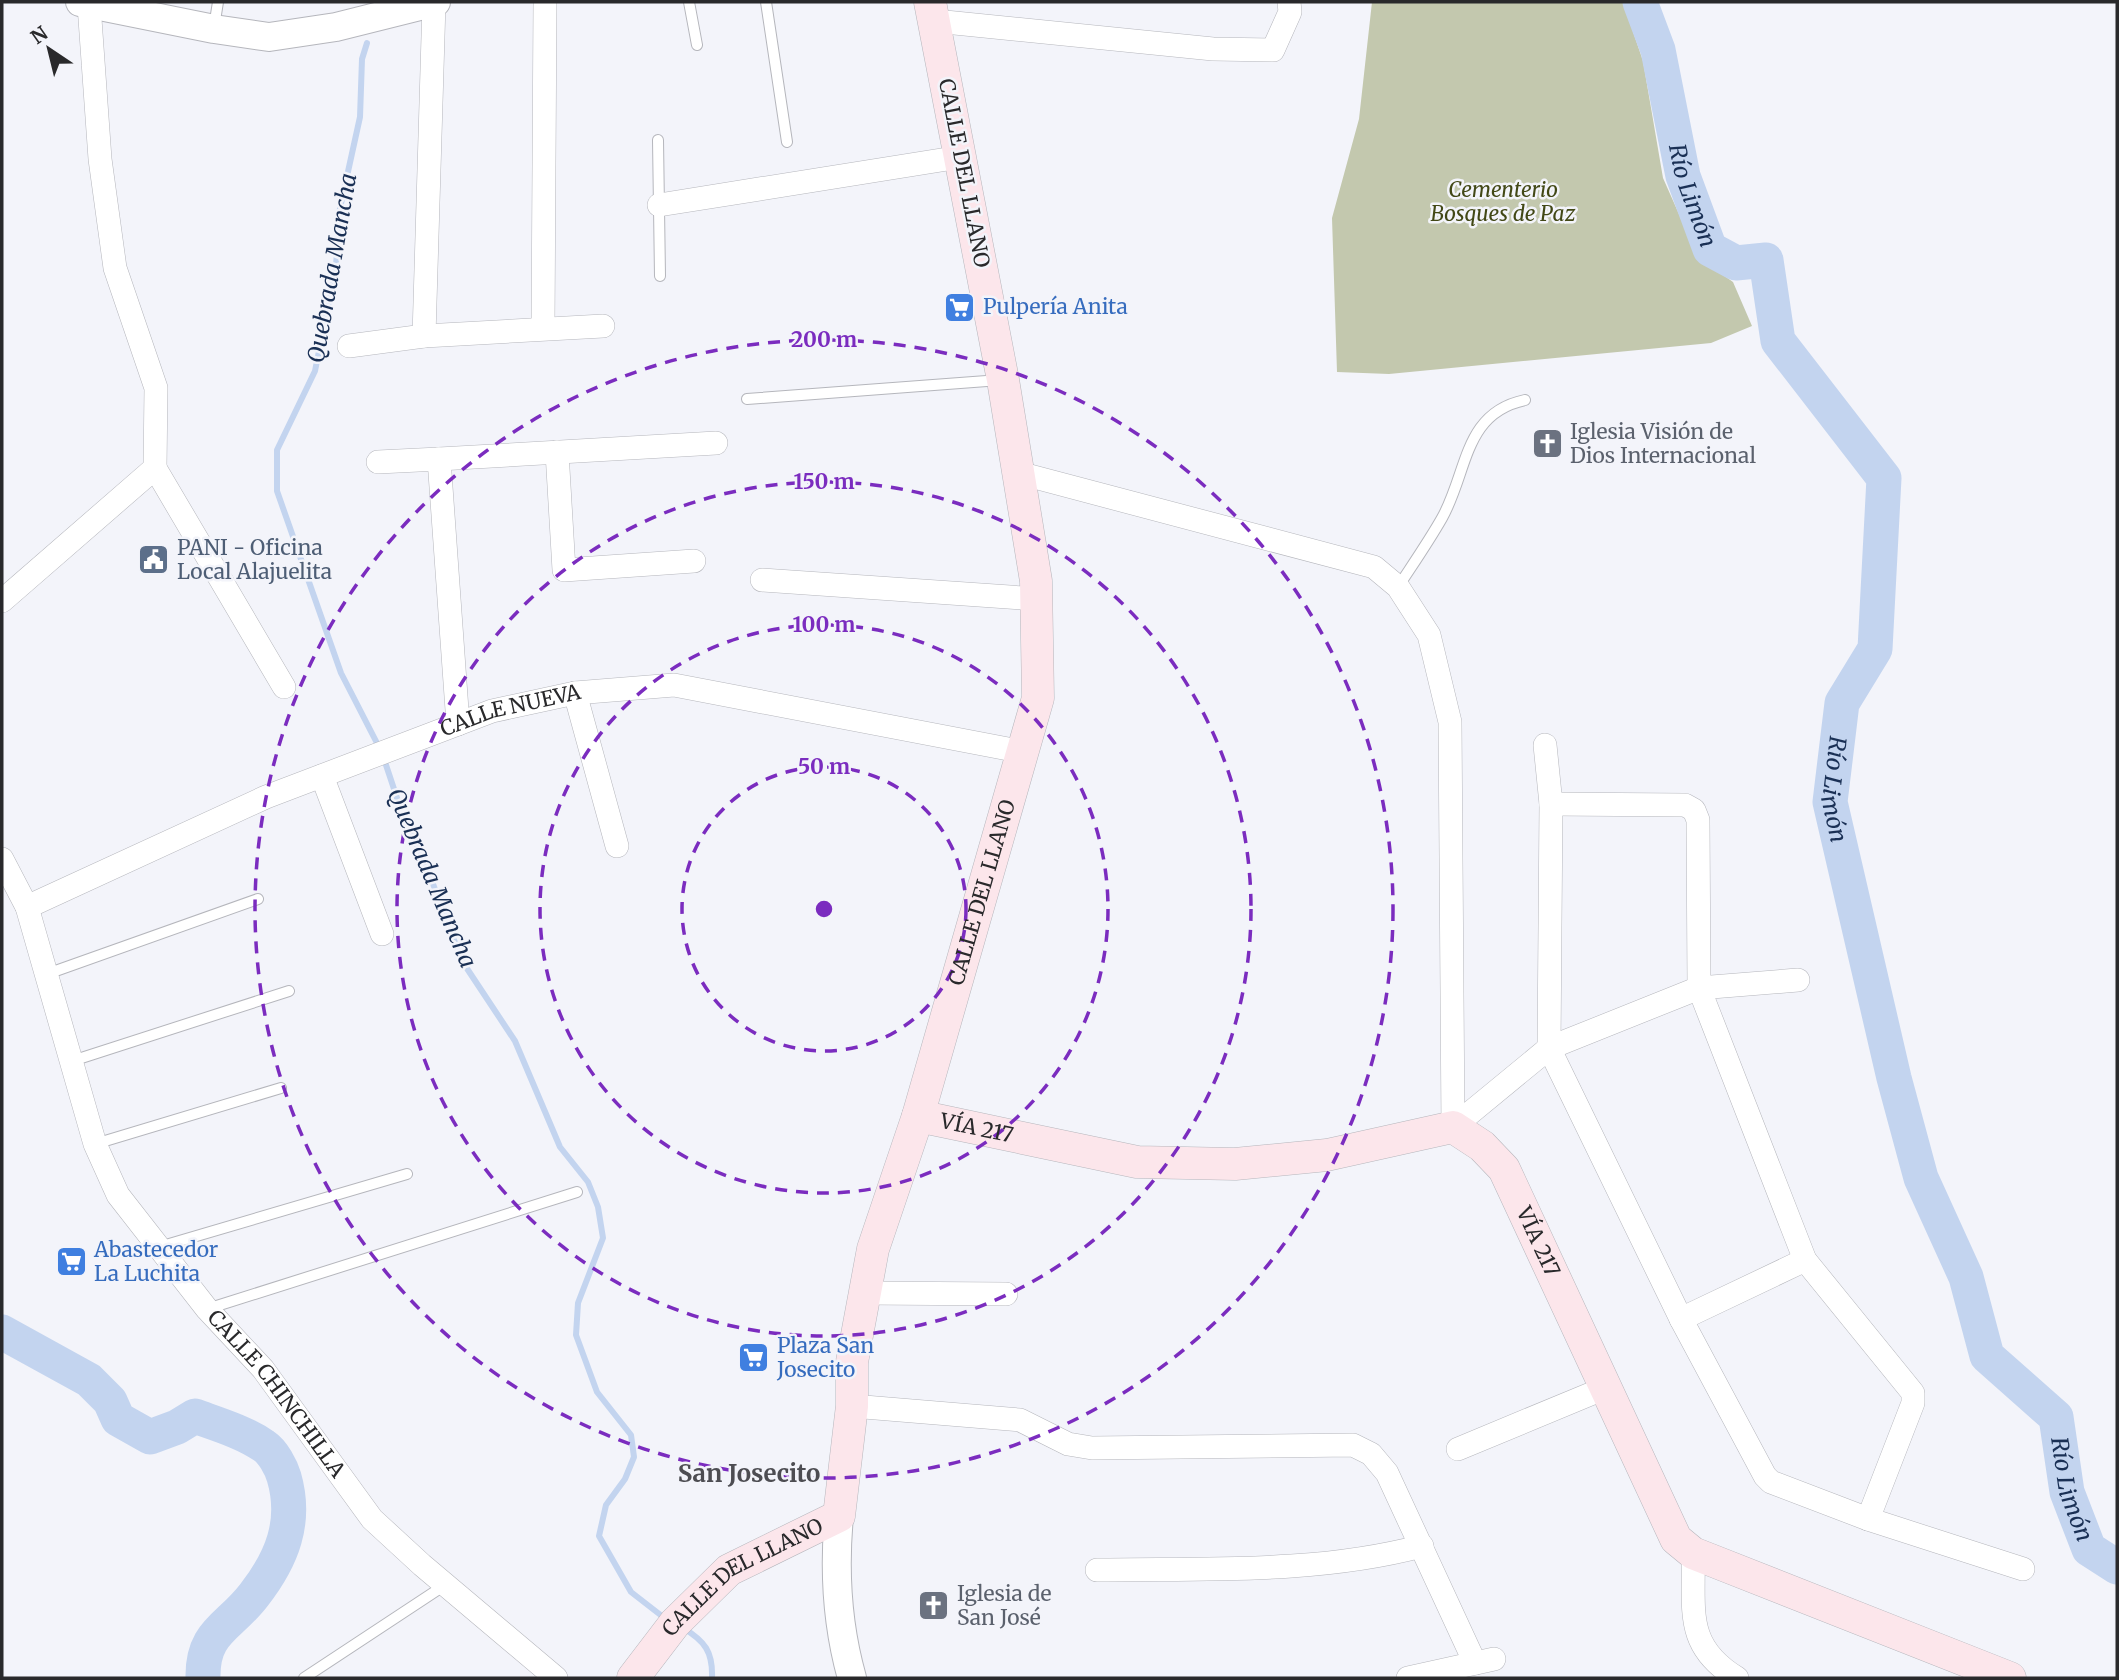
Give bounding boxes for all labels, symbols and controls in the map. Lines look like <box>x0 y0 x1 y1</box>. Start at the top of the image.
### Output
north arrow <box>14 14 84 84</box>
text: N <box>26 21 52 49</box>
street label: CALLE DEL LLANO <box>933 76 996 270</box>
water label: Río Limón <box>1663 141 1723 251</box>
water label: Quebrada Mancha <box>301 171 362 365</box>
park label: Cementerio Bosques de Paz <box>1431 176 1576 227</box>
supermarket icon: Pulpería Anita <box>943 290 977 324</box>
place label: Pulpería Anita <box>983 293 1128 320</box>
text: 200 m <box>791 326 857 353</box>
place label: Iglesia Visión de Dios Internacional <box>1570 418 1756 469</box>
church icon: Iglesia Visión de Dios Internacional <box>1530 427 1564 461</box>
text: 150 m <box>793 468 855 495</box>
place label: PANI - Oficina Local Alajuelita <box>177 534 332 585</box>
public building icon: PANI - Oficina Local Alajuelita <box>137 543 171 577</box>
text: 100 m <box>793 611 855 638</box>
street label: CALLE NUEVA <box>436 678 583 742</box>
water label: Río Limón <box>1815 735 1854 845</box>
text: 50 m <box>798 753 850 780</box>
water label: Quebrada Mancha <box>382 784 483 972</box>
street label: CALLE DEL LLANO <box>942 796 1021 988</box>
centre of rings <box>812 897 836 921</box>
street label: VÍA 217 <box>937 1107 1016 1149</box>
street label: VÍA 217 <box>1510 1201 1566 1281</box>
place label: Abastecedor La Luchita <box>93 1236 218 1287</box>
supermarket icon: Abastecedor La Luchita <box>54 1245 88 1279</box>
street label: CALLE CHINCHILLA <box>202 1304 352 1483</box>
place label: Plaza San Josecito <box>776 1332 874 1383</box>
supermarket icon: Plaza San Josecito <box>737 1341 771 1375</box>
water label: Río Limón <box>2045 1435 2100 1545</box>
district label: San Josecito <box>678 1458 820 1489</box>
street label: CALLE DEL LLANO <box>656 1512 827 1641</box>
place label: Iglesia de San José <box>957 1580 1052 1631</box>
church icon: Iglesia de San José <box>917 1589 951 1623</box>

